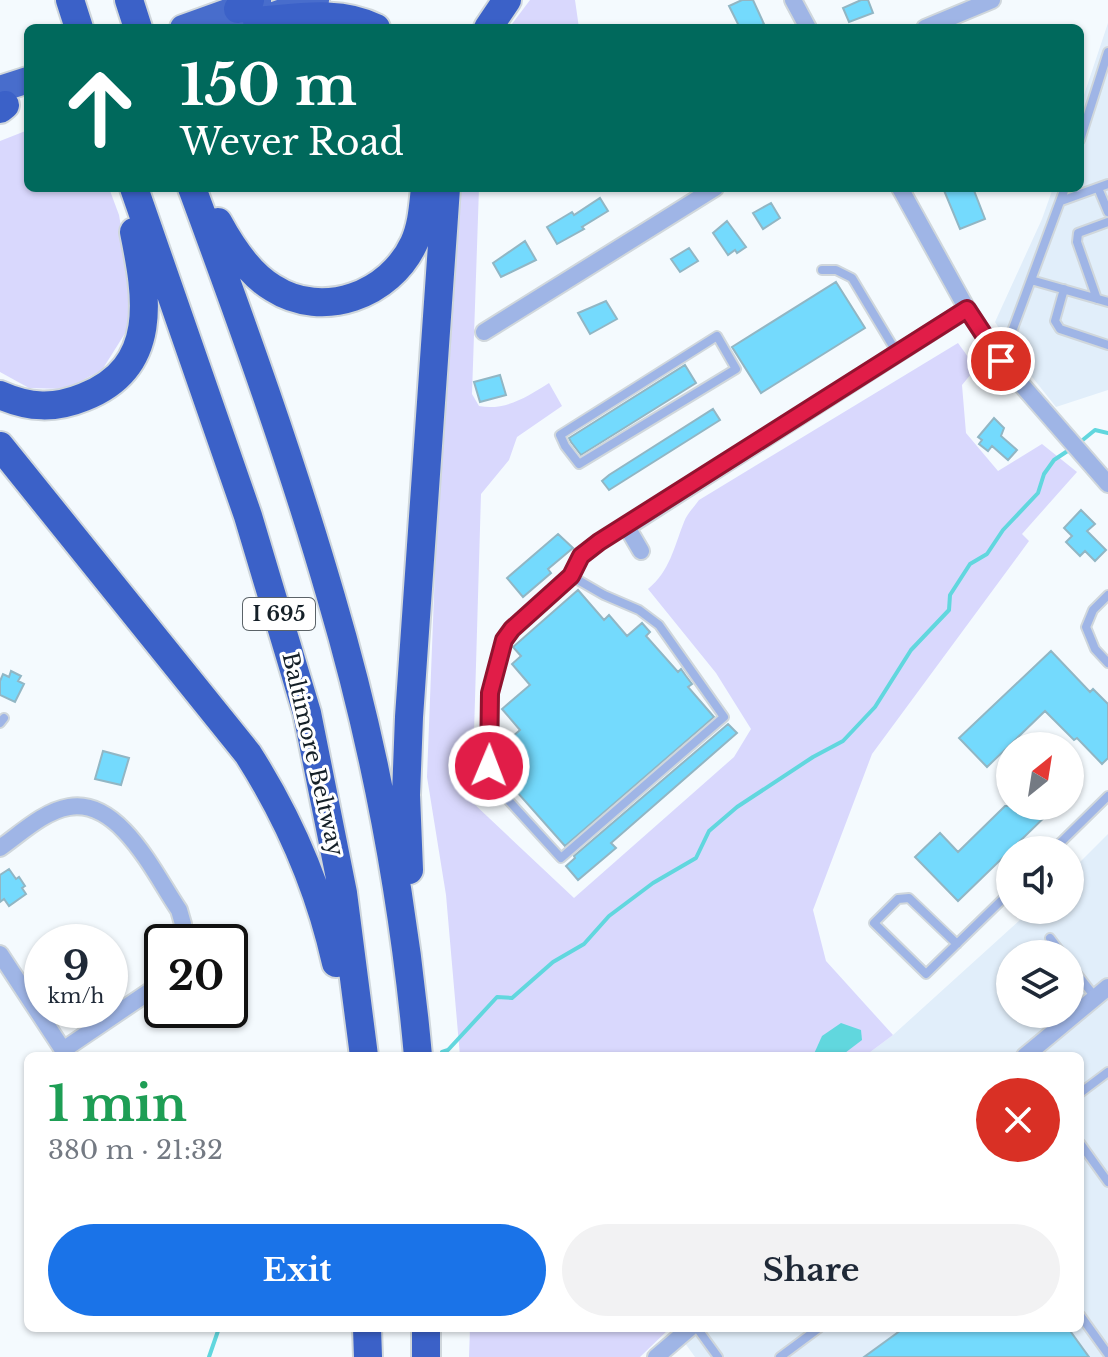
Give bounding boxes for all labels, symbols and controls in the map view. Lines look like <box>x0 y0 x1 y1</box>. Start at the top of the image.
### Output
text: 150 m <box>180 51 357 120</box>
icon: ahead <box>48 56 152 160</box>
text: Wever Road <box>180 120 404 165</box>
pin <box>967 327 1035 395</box>
icon: arrive <box>979 339 1023 383</box>
road number: I 695 <box>243 598 315 630</box>
street label: Baltimore Beltway <box>276 649 350 859</box>
position arrow <box>447 724 531 808</box>
north arrow <box>996 732 1084 820</box>
map controls <box>996 732 1084 1028</box>
button: sound <box>996 836 1084 924</box>
speed limit sign: 20 <box>144 924 248 1028</box>
button: layers <box>996 940 1084 1028</box>
text: 9 <box>63 941 89 991</box>
text: km/h <box>48 984 104 1008</box>
text: 1 min <box>48 1074 187 1134</box>
button: close <box>976 1078 1060 1162</box>
text: 380 m · 21:32 <box>48 1134 223 1166</box>
button: Exit <box>48 1224 546 1316</box>
button: Share <box>562 1224 1060 1316</box>

